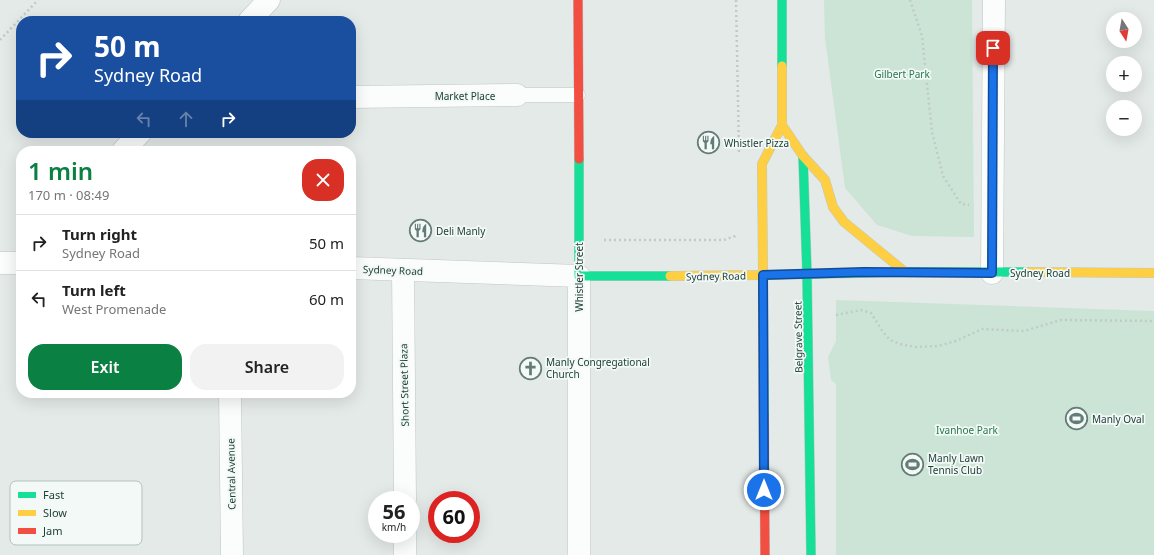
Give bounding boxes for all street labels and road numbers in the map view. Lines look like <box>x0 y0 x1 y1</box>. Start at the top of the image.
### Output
street label: Market Place <box>435 89 496 103</box>
street label: Whistler Street <box>572 242 586 312</box>
street label: Sydney Road <box>363 262 423 278</box>
street label: Sydney Road <box>1010 266 1070 280</box>
street label: Sydney Road <box>686 268 746 284</box>
street label: Belgrave Street <box>790 301 806 373</box>
street label: Short Street Plaza <box>396 343 412 427</box>
street label: Central Avenue <box>223 438 239 510</box>

